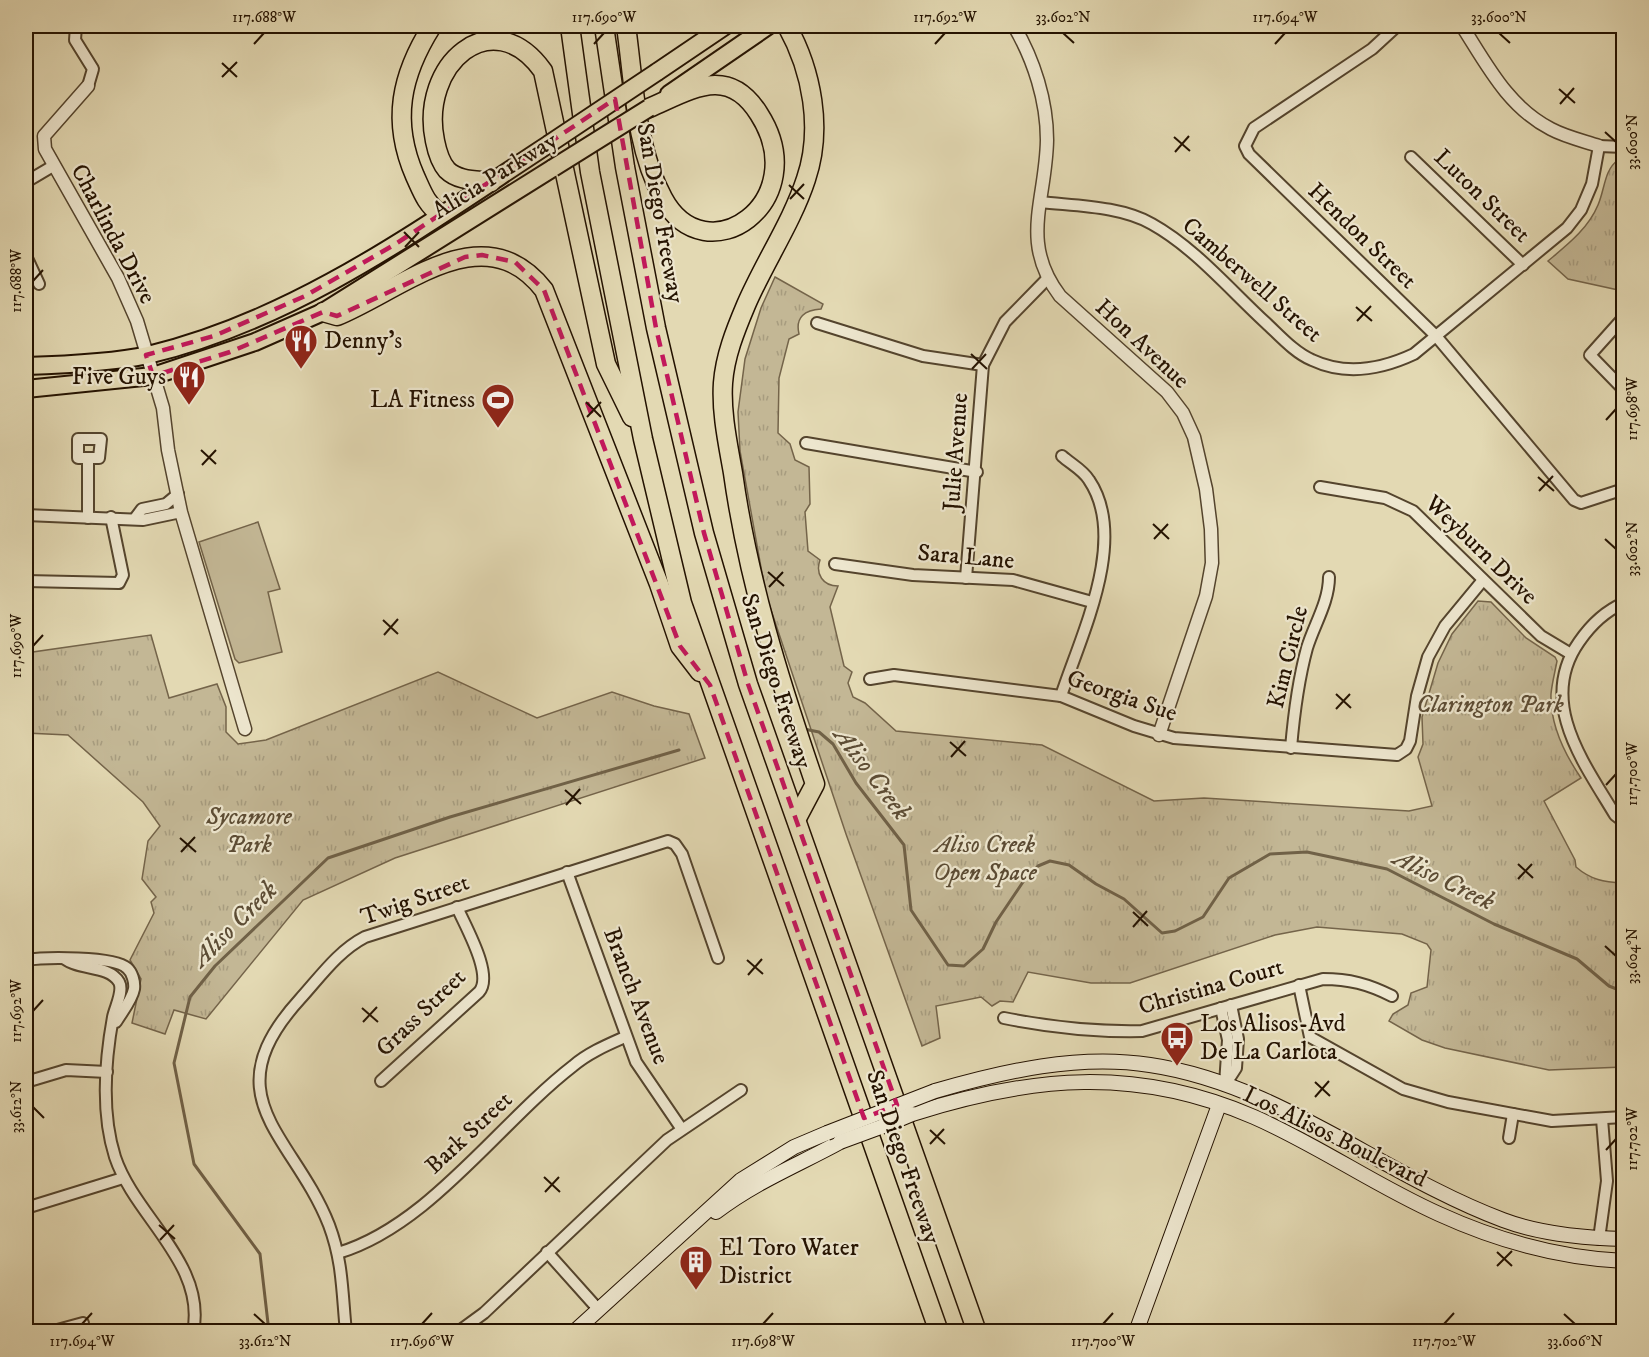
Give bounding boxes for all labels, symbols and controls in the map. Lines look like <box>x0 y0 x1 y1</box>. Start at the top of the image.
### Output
text: 117.688°W <box>232 8 296 27</box>
text: 117.690°W <box>572 8 636 27</box>
text: 117.692°W <box>913 8 977 27</box>
text: 33.602°N <box>1035 8 1091 27</box>
text: 117.694°W <box>1253 8 1318 27</box>
text: 33.600°N <box>1471 8 1527 27</box>
text: 33.600°N <box>1623 114 1642 170</box>
street label: San Diego Freeway <box>629 121 691 306</box>
street label: Alicia Parkway <box>427 125 564 226</box>
street label: Luton Street <box>1427 143 1537 250</box>
street label: Charlinda Drive <box>64 159 162 309</box>
street label: Hendon Street <box>1301 176 1423 296</box>
street label: Camberwell Street <box>1176 211 1329 349</box>
text: 117.688°W <box>7 249 26 313</box>
street label: Hon Avenue <box>1088 293 1196 395</box>
restaurant icon: Denny's <box>283 323 319 370</box>
place label: Denny's <box>324 326 402 356</box>
restaurant icon: Five Guys <box>171 359 207 406</box>
place label: Five Guys <box>72 362 166 392</box>
text: 117.698°W <box>1623 377 1642 441</box>
sports icon: LA Fitness <box>480 382 516 429</box>
place label: LA Fitness <box>370 385 475 415</box>
street label: Julie Avenue <box>937 392 975 514</box>
street label: Weyburn Drive <box>1418 488 1544 611</box>
text: 33.602°N <box>1623 521 1642 577</box>
street label: Sara Lane <box>916 538 1016 576</box>
street label: San Diego Freeway <box>734 590 819 773</box>
street label: Kim Circle <box>1261 603 1315 711</box>
text: 117.690°W <box>7 614 26 678</box>
street label: Georgia Sue <box>1063 663 1181 729</box>
park label: Clarington Park <box>1416 690 1564 720</box>
water label: Aliso Creek <box>824 718 918 827</box>
text: 117.700°W <box>1623 742 1642 806</box>
park label: Sycamore Park <box>205 802 293 860</box>
park label: Aliso Creek Open Space <box>932 830 1038 888</box>
water label: Aliso Creek <box>1385 840 1500 919</box>
street label: Twig Street <box>357 867 473 933</box>
water label: Aliso Creek <box>183 874 285 976</box>
street label: Branch Avenue <box>596 923 676 1069</box>
text: 33.604°N <box>1623 928 1642 984</box>
street label: Christina Court <box>1135 952 1287 1022</box>
street label: Grass Street <box>370 962 473 1063</box>
text: 117.692°W <box>7 979 26 1043</box>
place label: Los Alisos-Avd De La Carlota <box>1200 1009 1345 1067</box>
bus stop icon: Los Alisos-Avd De La Carlota <box>1159 1020 1195 1067</box>
street label: San Diego Freeway <box>859 1066 947 1249</box>
street label: Los Alisos Boulevard <box>1238 1080 1432 1194</box>
text: 33.612°N <box>7 1081 26 1133</box>
street label: Bark Street <box>419 1085 519 1181</box>
text: 117.702°W <box>1623 1107 1642 1171</box>
place label: El Toro Water District <box>719 1233 859 1291</box>
building icon: El Toro Water District <box>678 1244 714 1291</box>
text: 117.694°W <box>50 1332 115 1351</box>
text: 33.612°N <box>239 1332 291 1351</box>
text: 117.696°W <box>390 1332 454 1351</box>
text: 117.698°W <box>731 1332 795 1351</box>
text: 117.700°W <box>1071 1332 1135 1351</box>
text: 117.702°W <box>1412 1332 1476 1351</box>
text: 33.606°N <box>1547 1332 1603 1351</box>

